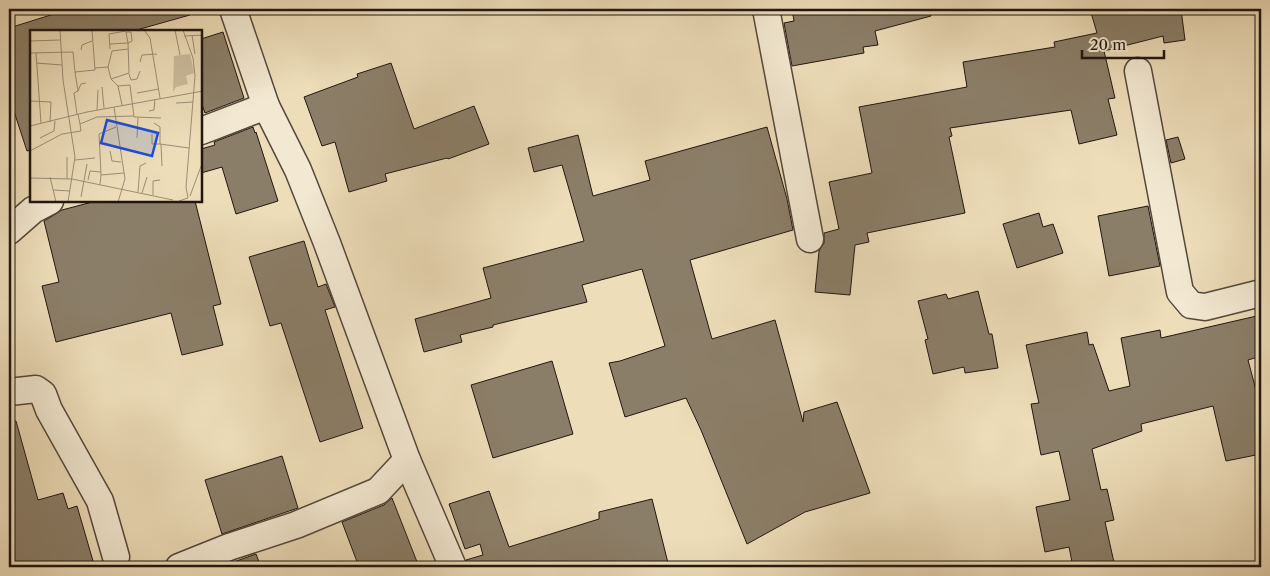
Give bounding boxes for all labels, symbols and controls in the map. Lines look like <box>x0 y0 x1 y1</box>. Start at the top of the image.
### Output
scale bar <box>1082 28 1165 60</box>
inset map <box>30 30 202 202</box>
text: 20 m <box>1090 35 1126 54</box>

